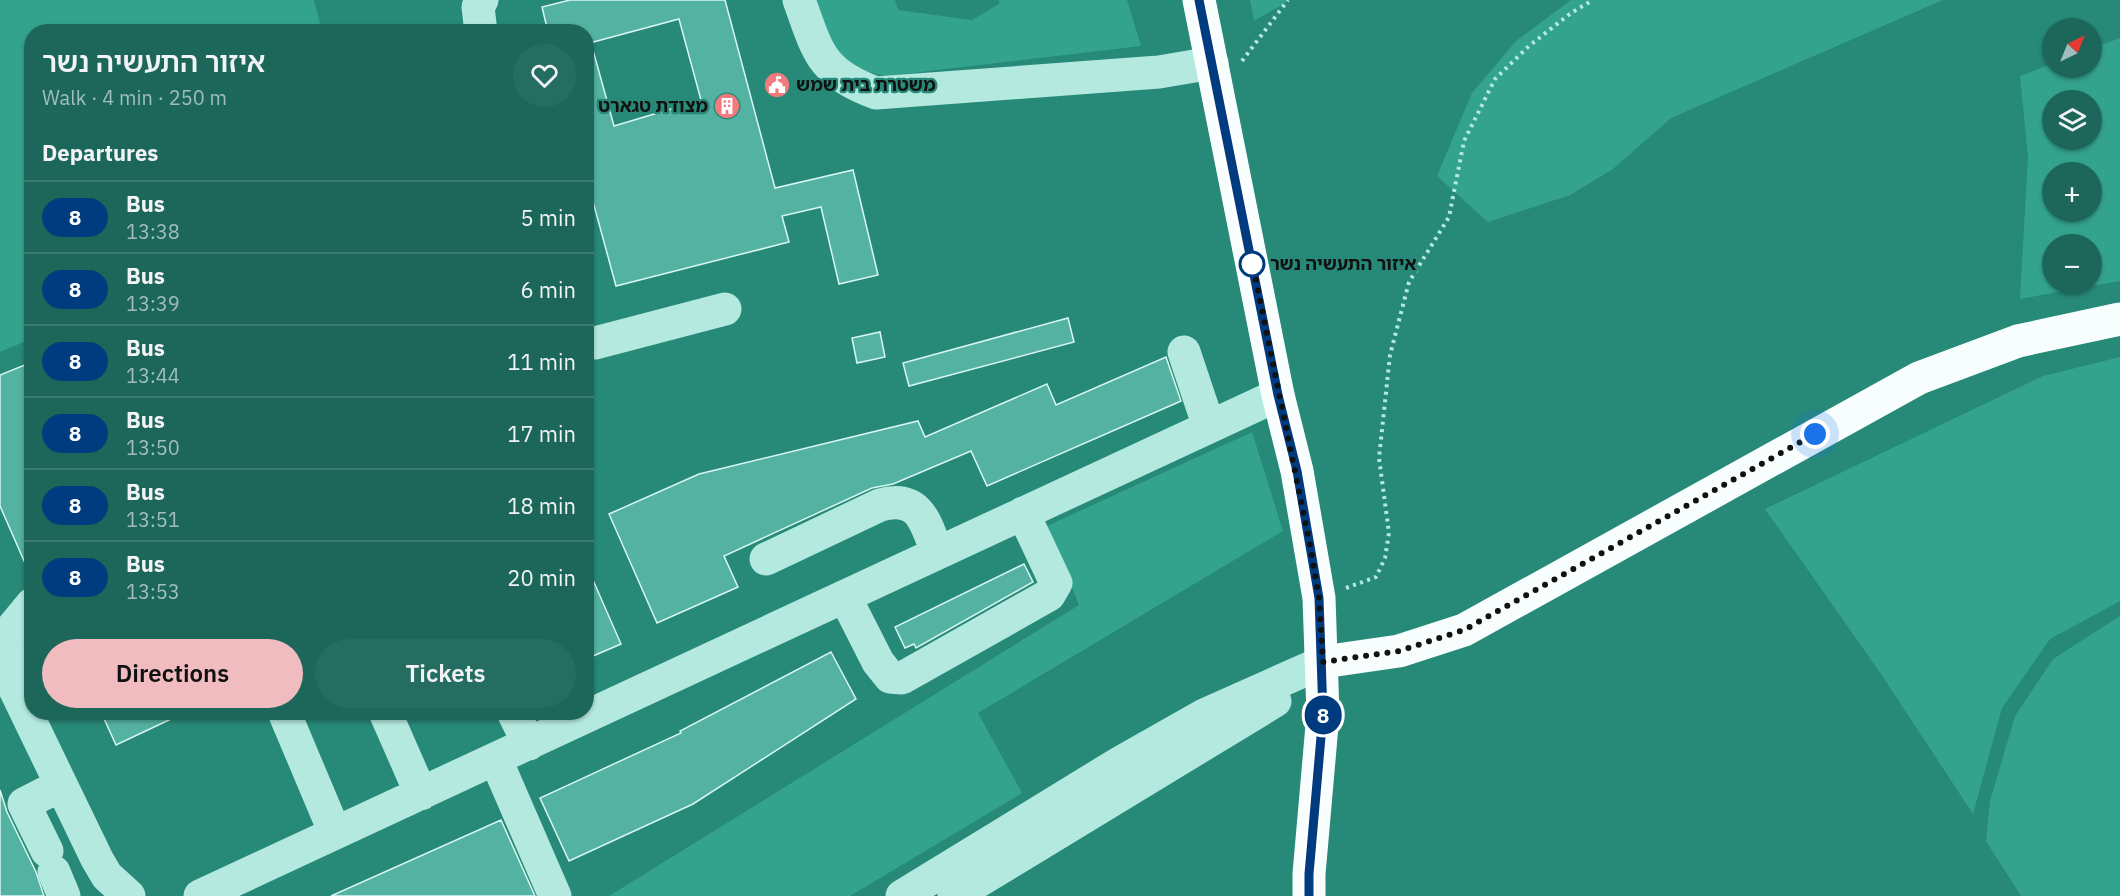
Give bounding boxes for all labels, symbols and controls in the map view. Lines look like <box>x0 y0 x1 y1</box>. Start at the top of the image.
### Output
north arrow <box>2042 18 2102 78</box>
map controls <box>2042 18 2102 294</box>
text: איזור התעשיה נשר <box>42 43 265 80</box>
button: heart <box>513 44 576 107</box>
public building icon: משטרת בית שמש <box>762 70 792 100</box>
place label: משטרת בית שמש <box>796 73 936 96</box>
text: Walk · 4 min · 250 m <box>42 84 227 111</box>
button: layers <box>2042 90 2102 150</box>
building icon: מצודת טגארט <box>712 91 742 121</box>
place label: מצודת טגארט <box>598 94 708 117</box>
text: Departures <box>42 138 158 167</box>
button: + <box>2042 162 2102 222</box>
text: Bus <box>126 189 165 218</box>
text: 8 <box>69 203 81 231</box>
text: 5 min <box>520 203 576 232</box>
text: 13:38 <box>126 218 180 245</box>
button: − <box>2042 234 2102 294</box>
marker: איזור התעשיה נשר <box>1239 251 1265 277</box>
place label: איזור התעשיה נשר <box>1270 252 1416 275</box>
text: Bus <box>126 261 165 290</box>
text: 8 <box>69 275 81 303</box>
text: 6 min <box>520 275 576 304</box>
text: 13:39 <box>126 290 180 317</box>
text: Bus <box>126 333 165 362</box>
text: 8 <box>69 347 81 375</box>
text: 11 min <box>507 347 576 376</box>
text: 13:44 <box>126 362 180 389</box>
text: Bus <box>126 405 165 434</box>
text: 8 <box>69 419 81 447</box>
text: 17 min <box>507 419 576 448</box>
your location <box>1800 419 1830 449</box>
text: 13:50 <box>126 434 180 461</box>
text: Bus <box>126 477 165 506</box>
text: 8 <box>69 491 81 519</box>
text: 18 min <box>507 491 576 520</box>
text: 13:51 <box>126 506 180 533</box>
text: Bus <box>126 549 165 578</box>
text: 8 <box>69 563 81 591</box>
text: 20 min <box>507 563 576 592</box>
text: 13:53 <box>126 578 180 605</box>
button: Directions <box>42 639 303 708</box>
button: Tickets <box>315 639 576 708</box>
line badge: 8 <box>1304 696 1342 734</box>
text: 8 <box>1317 701 1329 729</box>

